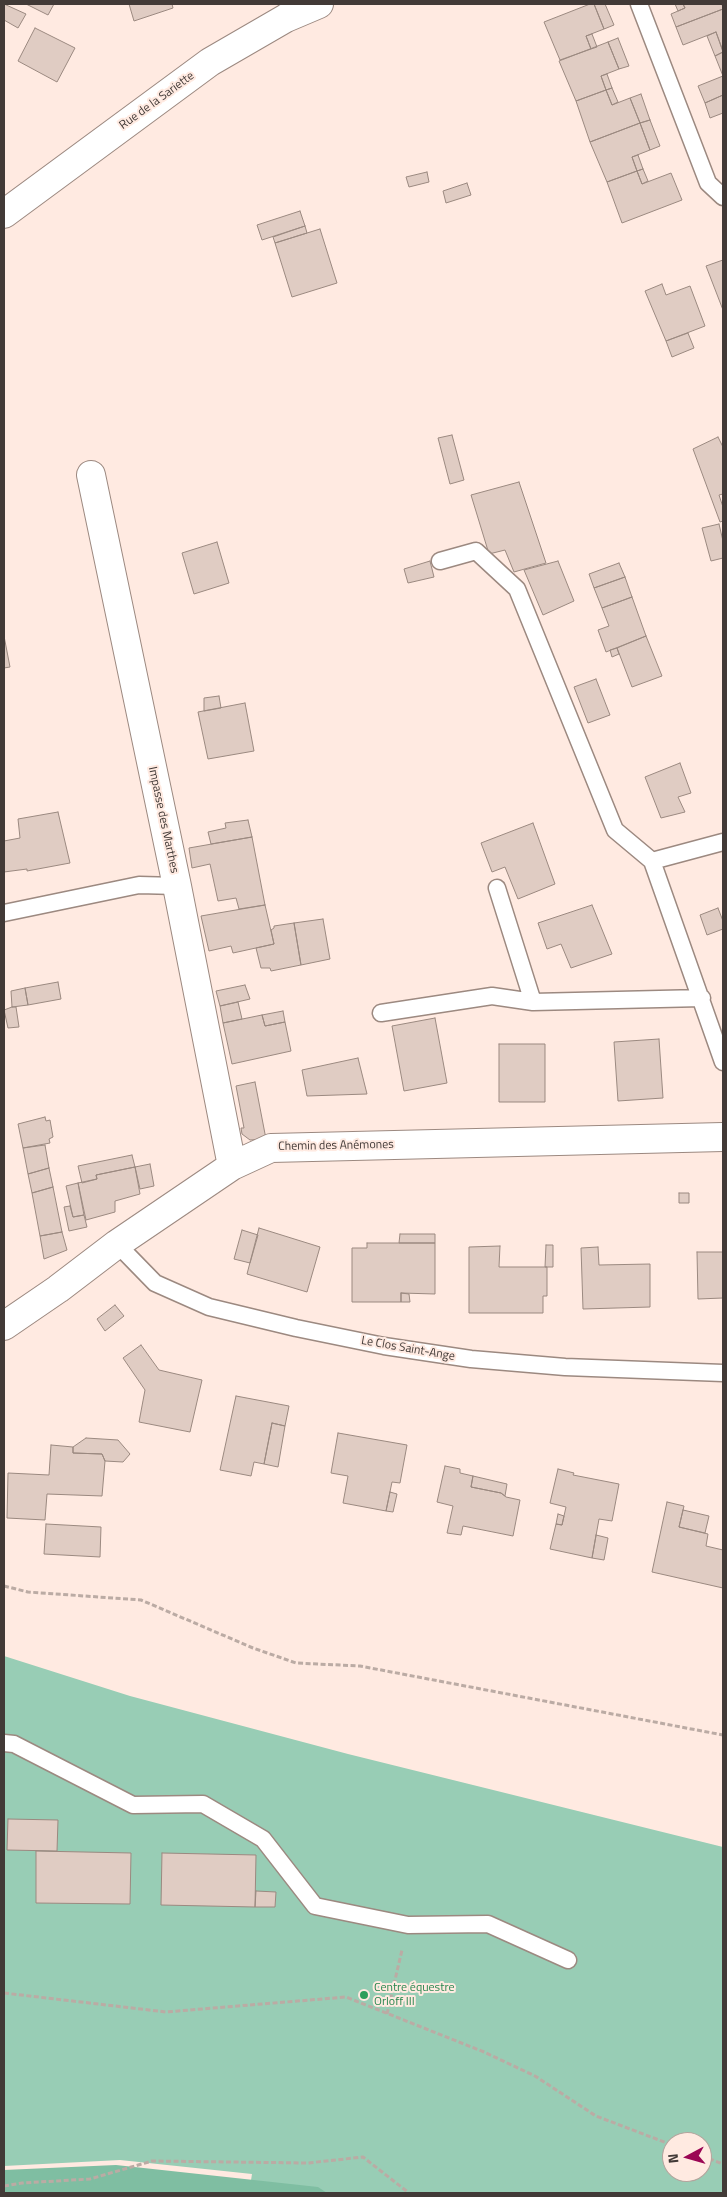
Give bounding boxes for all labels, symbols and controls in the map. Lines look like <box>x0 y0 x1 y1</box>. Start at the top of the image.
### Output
street label: Rue de la Sariette <box>117 69 197 133</box>
street label: Impasse des Marthes <box>145 766 181 874</box>
street label: Chemin des Anémones <box>278 1138 394 1154</box>
street label: Le Clos Saint-Ange <box>360 1334 456 1364</box>
place label: Centre équestre Orloff III <box>374 1981 455 2009</box>
marker: Centre équestre Orloff III <box>358 1989 370 2001</box>
north arrow <box>662 2132 712 2182</box>
text: N <box>662 2153 684 2164</box>

